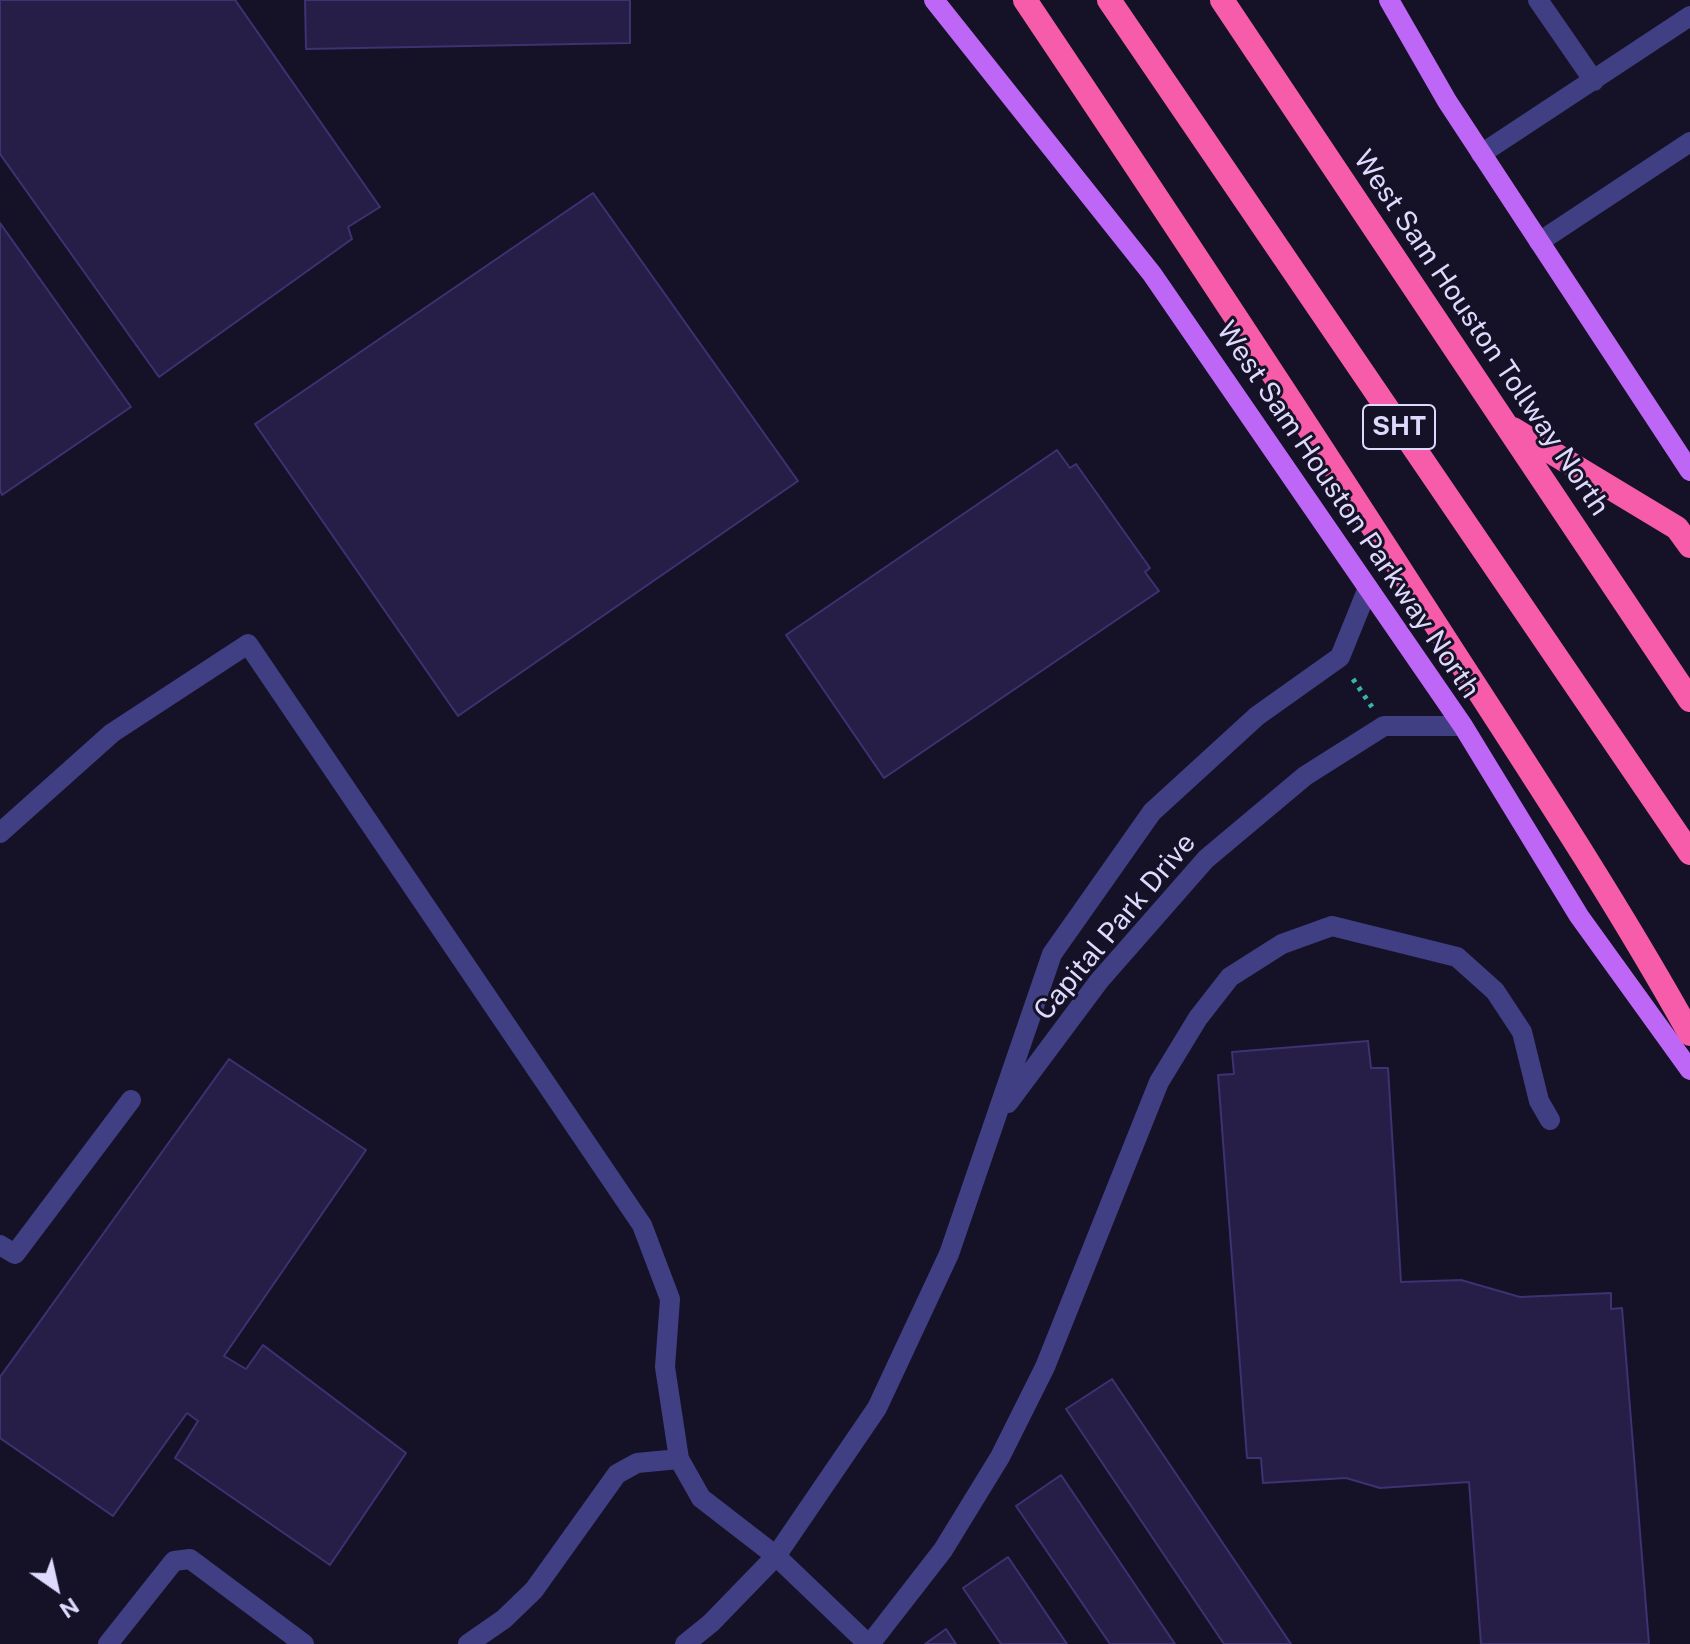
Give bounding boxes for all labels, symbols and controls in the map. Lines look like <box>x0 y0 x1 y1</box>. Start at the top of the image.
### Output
street label: West Sam Houston Tollway North <box>1346 144 1616 522</box>
street label: West Sam Houston Parkway North <box>1209 315 1487 705</box>
road number: SHT <box>1363 405 1435 449</box>
street label: Capital Park Drive <box>1027 827 1203 1027</box>
north arrow <box>16 1548 96 1628</box>
text: N <box>55 1592 84 1623</box>

